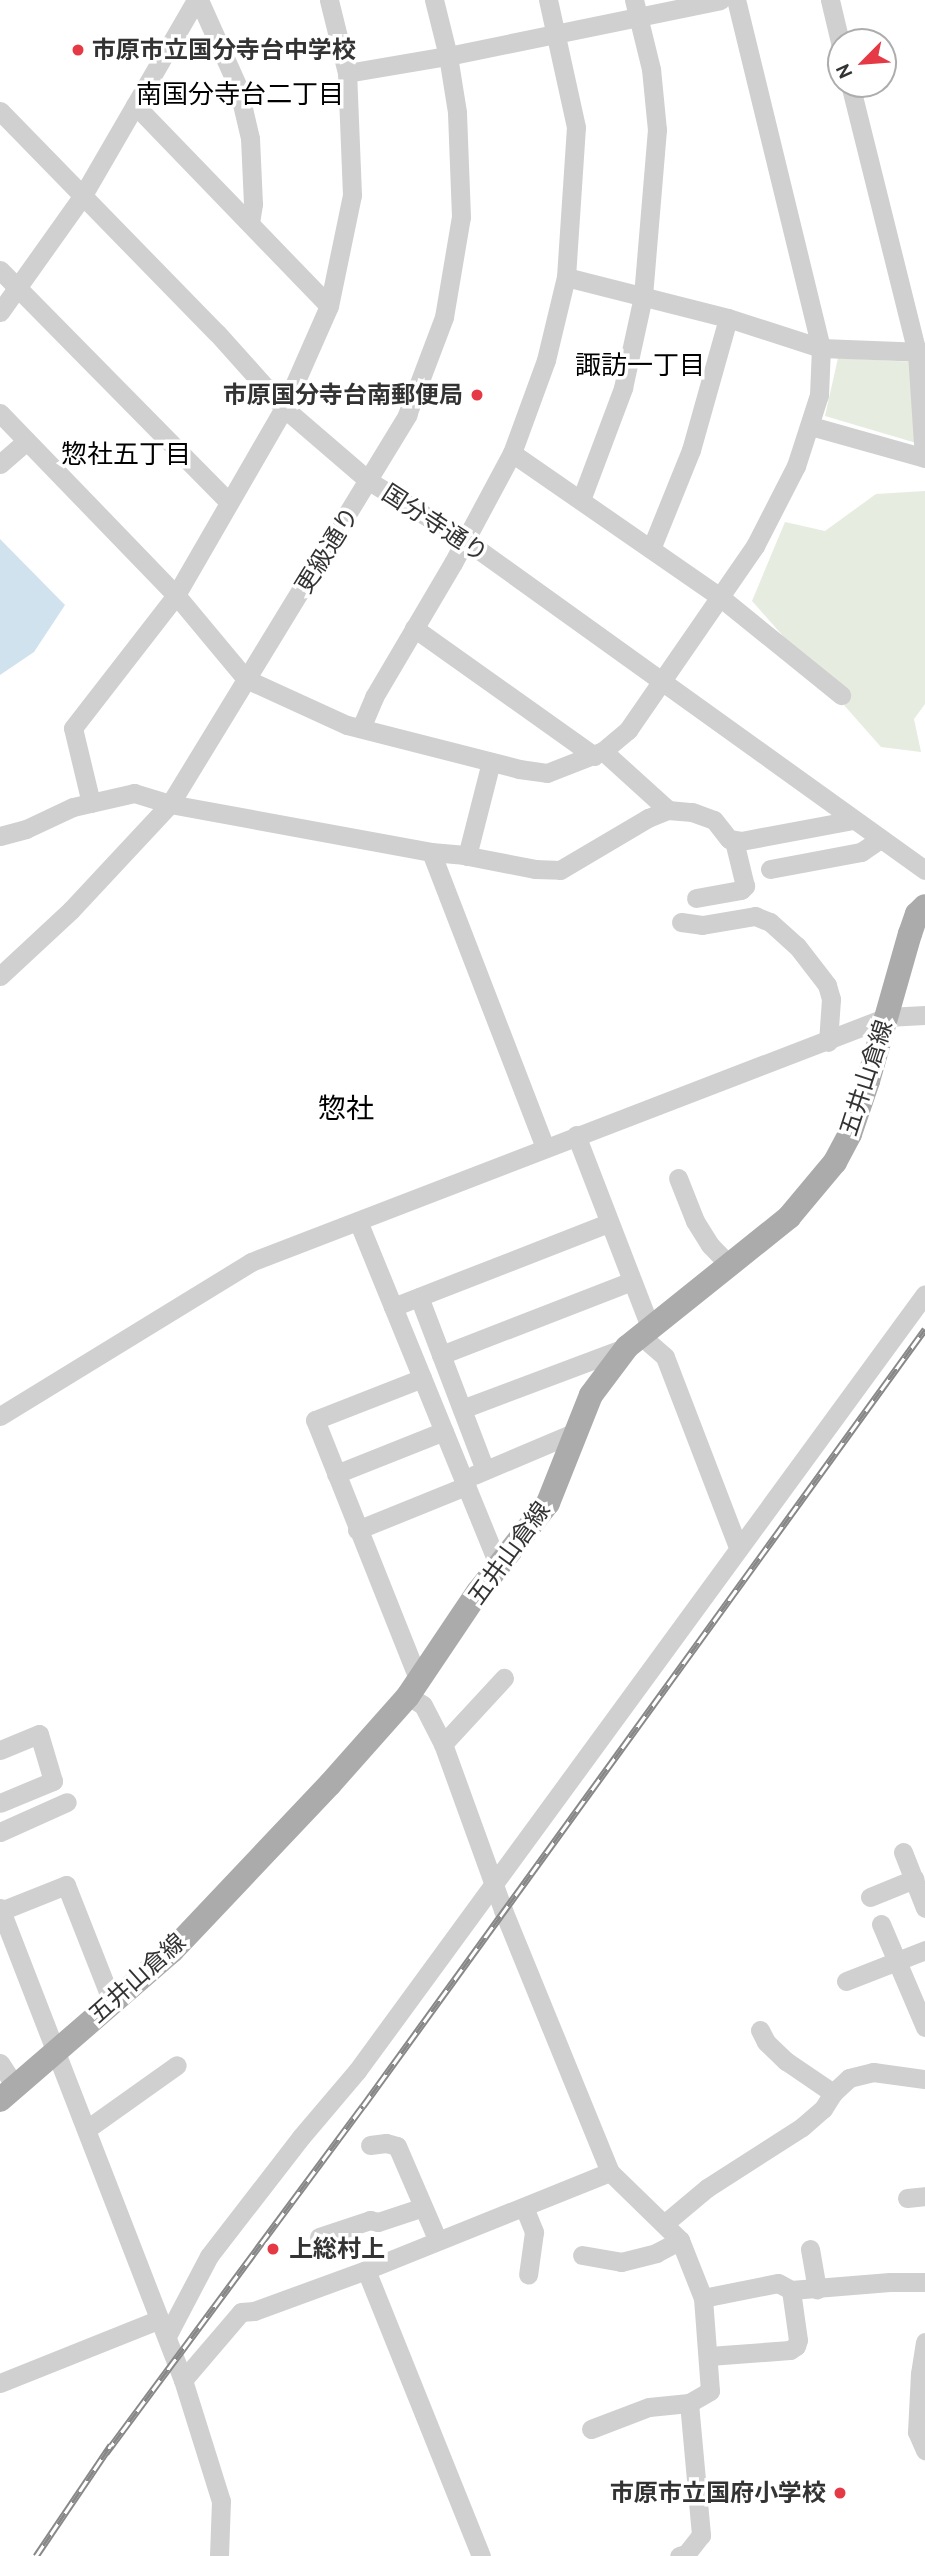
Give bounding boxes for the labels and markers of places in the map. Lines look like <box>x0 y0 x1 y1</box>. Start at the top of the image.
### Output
place label: 市原市立国分寺台中学校 <box>92 36 356 64</box>
marker: 市原市立国分寺台中学校 <box>70 42 86 58</box>
place label: 市原国分寺台南郵便局 <box>223 381 463 409</box>
marker: 市原国分寺台南郵便局 <box>469 387 485 403</box>
place label: 上総村上 <box>289 2235 385 2263</box>
marker: 上総村上 <box>263 2239 283 2259</box>
place label: 市原市立国府小学校 <box>610 2479 826 2507</box>
marker: 市原市立国府小学校 <box>832 2485 848 2501</box>

